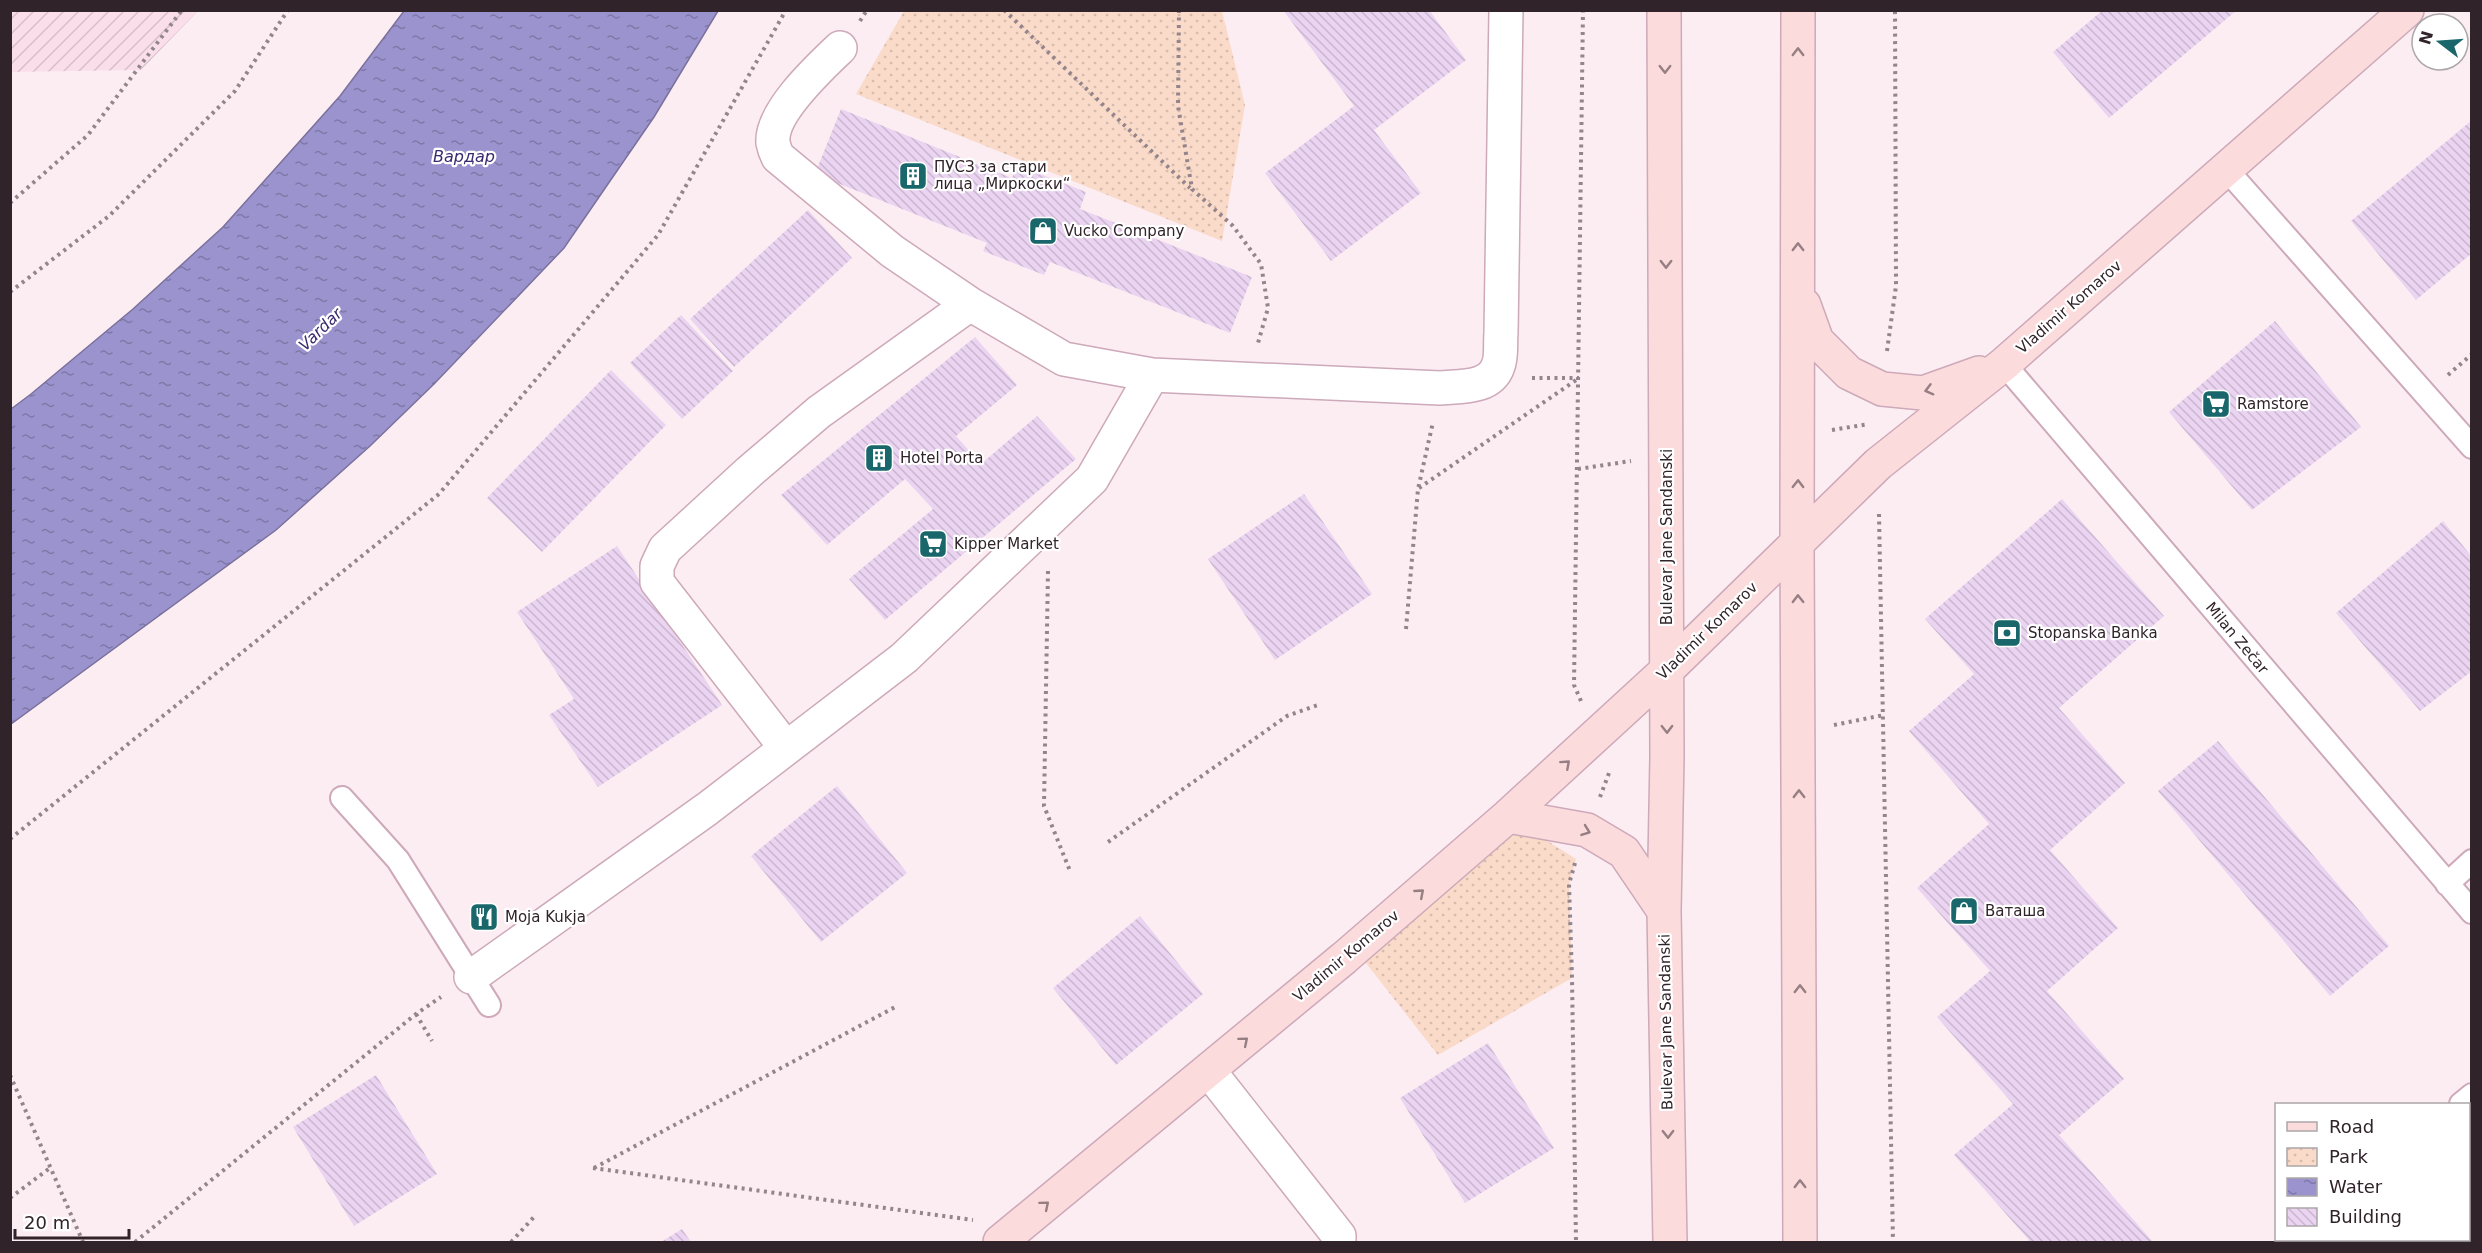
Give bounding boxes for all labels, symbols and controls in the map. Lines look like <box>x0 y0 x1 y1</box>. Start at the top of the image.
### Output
north arrow <box>2410 12 2470 72</box>
text: N <box>2415 29 2437 47</box>
one-way arrow <box>1792 48 1804 57</box>
one-way arrow <box>1659 64 1671 73</box>
water label: Вардар <box>433 147 495 166</box>
place label: ПУСЗ за стари лица „Миркоски“ <box>934 158 1071 193</box>
building icon: ПУСЗ за стари лица „Миркоски“ <box>897 160 929 192</box>
shop icon: Vucko Company <box>1027 215 1059 247</box>
place label: Vucko Company <box>1064 222 1185 240</box>
one-way arrow <box>1792 243 1804 252</box>
street label: Vladimir Komarov <box>2013 257 2125 357</box>
one-way arrow <box>1660 259 1672 268</box>
water label: Vardar <box>295 303 347 355</box>
one-way arrow <box>1924 383 1935 395</box>
supermarket icon: Ramstore <box>2200 388 2232 420</box>
place label: Ramstore <box>2237 395 2309 413</box>
building icon: Hotel Porta <box>863 442 895 474</box>
place label: Hotel Porta <box>900 449 983 467</box>
street label: Bulevar Jane Sandanski <box>1658 449 1676 625</box>
one-way arrow <box>1792 480 1804 489</box>
supermarket icon: Kipper Market <box>917 528 949 560</box>
place label: Kipper Market <box>954 535 1059 553</box>
street label: Vladimir Komarov <box>1653 578 1761 684</box>
one-way arrow <box>1791 595 1804 604</box>
street label: Milan Zečar <box>2202 599 2273 678</box>
bank icon: Stopanska Banka <box>1991 617 2023 649</box>
place label: Stopanska Banka <box>2028 624 2158 642</box>
one-way arrow <box>1661 725 1673 734</box>
one-way arrow <box>1560 760 1570 771</box>
one-way arrow <box>1793 790 1805 799</box>
one-way arrow <box>1580 824 1591 837</box>
one-way arrow <box>1413 889 1424 900</box>
shop icon: Ваташа <box>1948 895 1980 927</box>
restaurant icon: Moja Kukja <box>468 901 500 933</box>
place label: Ваташа <box>1985 902 2045 920</box>
street label: Vladimir Komarov <box>1289 906 1403 1006</box>
place label: Moja Kukja <box>505 908 586 926</box>
street label: Bulevar Jane Sandanski <box>1655 934 1677 1110</box>
one-way arrow <box>1794 985 1806 994</box>
one-way arrow <box>1237 1037 1248 1048</box>
legend <box>2275 1103 2470 1241</box>
text: Road <box>2329 1116 2374 1137</box>
one-way arrow <box>1662 1130 1674 1139</box>
text: Park <box>2329 1146 2368 1167</box>
text: Water <box>2329 1176 2383 1197</box>
one-way arrow <box>1794 1180 1806 1189</box>
one-way arrow <box>1038 1201 1049 1212</box>
scale bar <box>15 1202 129 1240</box>
text: Building <box>2329 1206 2402 1227</box>
text: 20 m <box>24 1212 70 1233</box>

